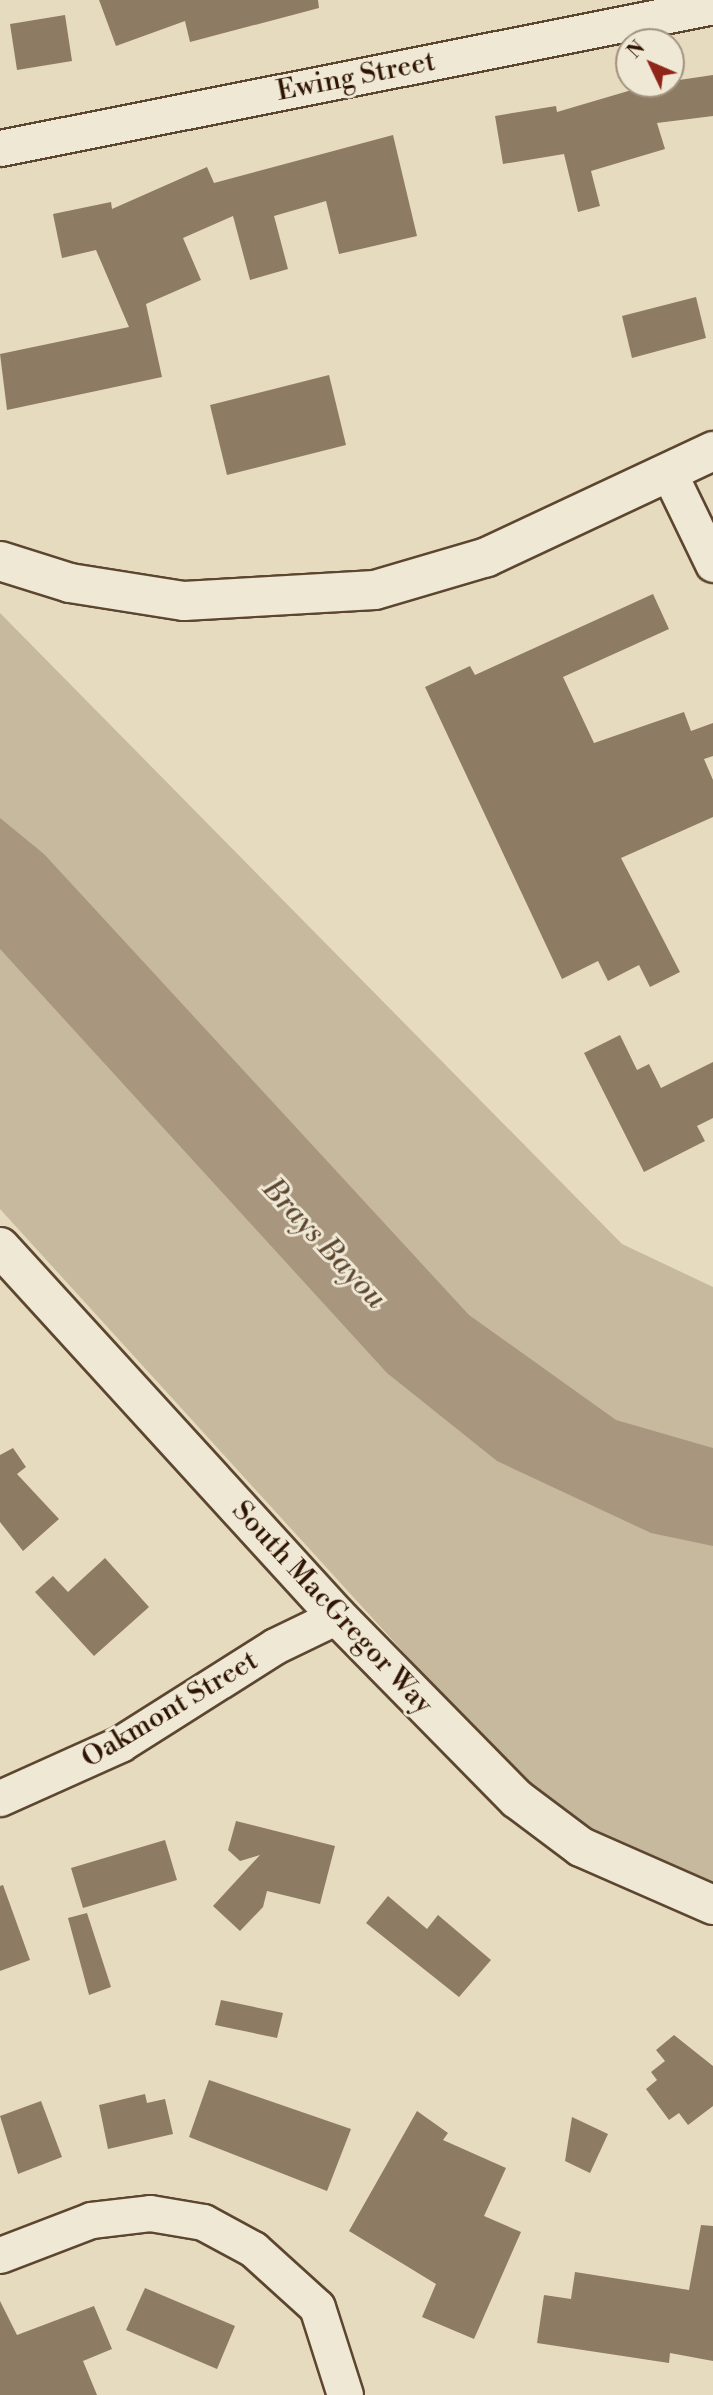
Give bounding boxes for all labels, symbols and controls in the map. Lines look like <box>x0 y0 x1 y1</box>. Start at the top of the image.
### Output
north arrow <box>615 28 685 98</box>
text: N <box>622 36 650 64</box>
street label: Ewing Street <box>274 45 438 109</box>
water label: Brays Bayou <box>254 1171 394 1317</box>
street label: South MacGregor Way <box>224 1494 440 1722</box>
street label: Oakmont Street <box>76 1644 264 1776</box>

